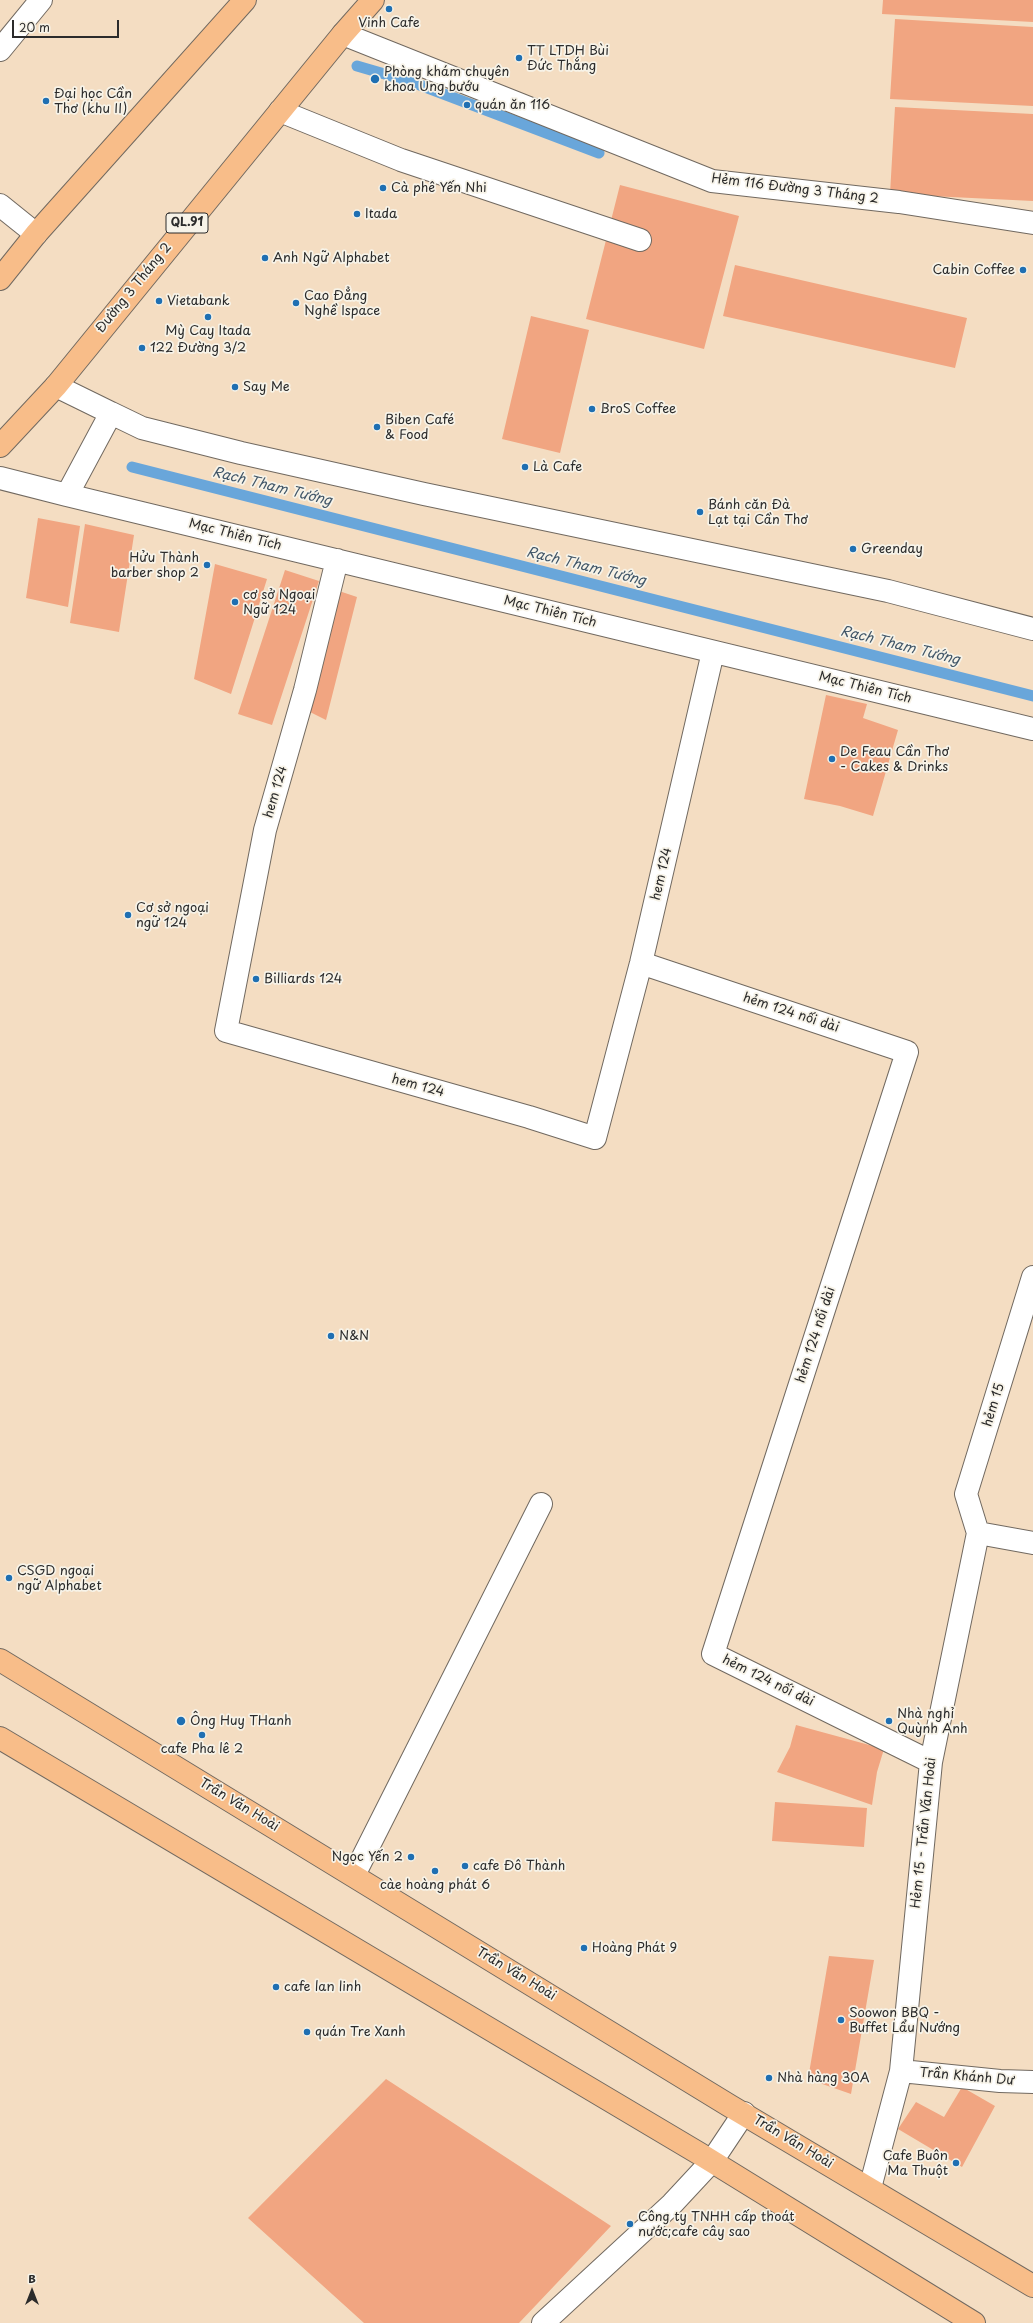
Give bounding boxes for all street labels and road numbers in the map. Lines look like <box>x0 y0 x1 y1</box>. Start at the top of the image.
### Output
street label: Hẻm 116 Đường 3 Tháng 2 <box>710 171 880 207</box>
road number: QL.91 <box>166 213 208 233</box>
street label: Đường 3 Tháng 2 <box>93 240 175 336</box>
street label: Mạc Thiên Tích <box>187 516 283 554</box>
street label: Mạc Thiên Tích <box>502 593 598 631</box>
street label: Mạc Thiên Tích <box>817 669 913 707</box>
street label: hem 124 <box>261 764 291 820</box>
street label: hem 124 <box>648 846 676 902</box>
street label: hẻm 124 nối dài <box>741 990 841 1036</box>
street label: hem 124 <box>390 1072 446 1100</box>
street label: hẻm 124 nối dài <box>793 1285 839 1385</box>
street label: hẻm 15 <box>980 1381 1008 1429</box>
street label: hẻm 124 nối dài <box>720 1652 816 1710</box>
street label: Hẻm 15 - Trần Văn Hoài <box>908 1757 940 1909</box>
street label: Trần Văn Hoài <box>196 1775 282 1835</box>
street label: Trần Văn Hoài <box>473 1944 559 2004</box>
street label: Trần Khánh Dư <box>919 2065 1015 2089</box>
street label: Trần Văn Hoài <box>750 2112 836 2172</box>

